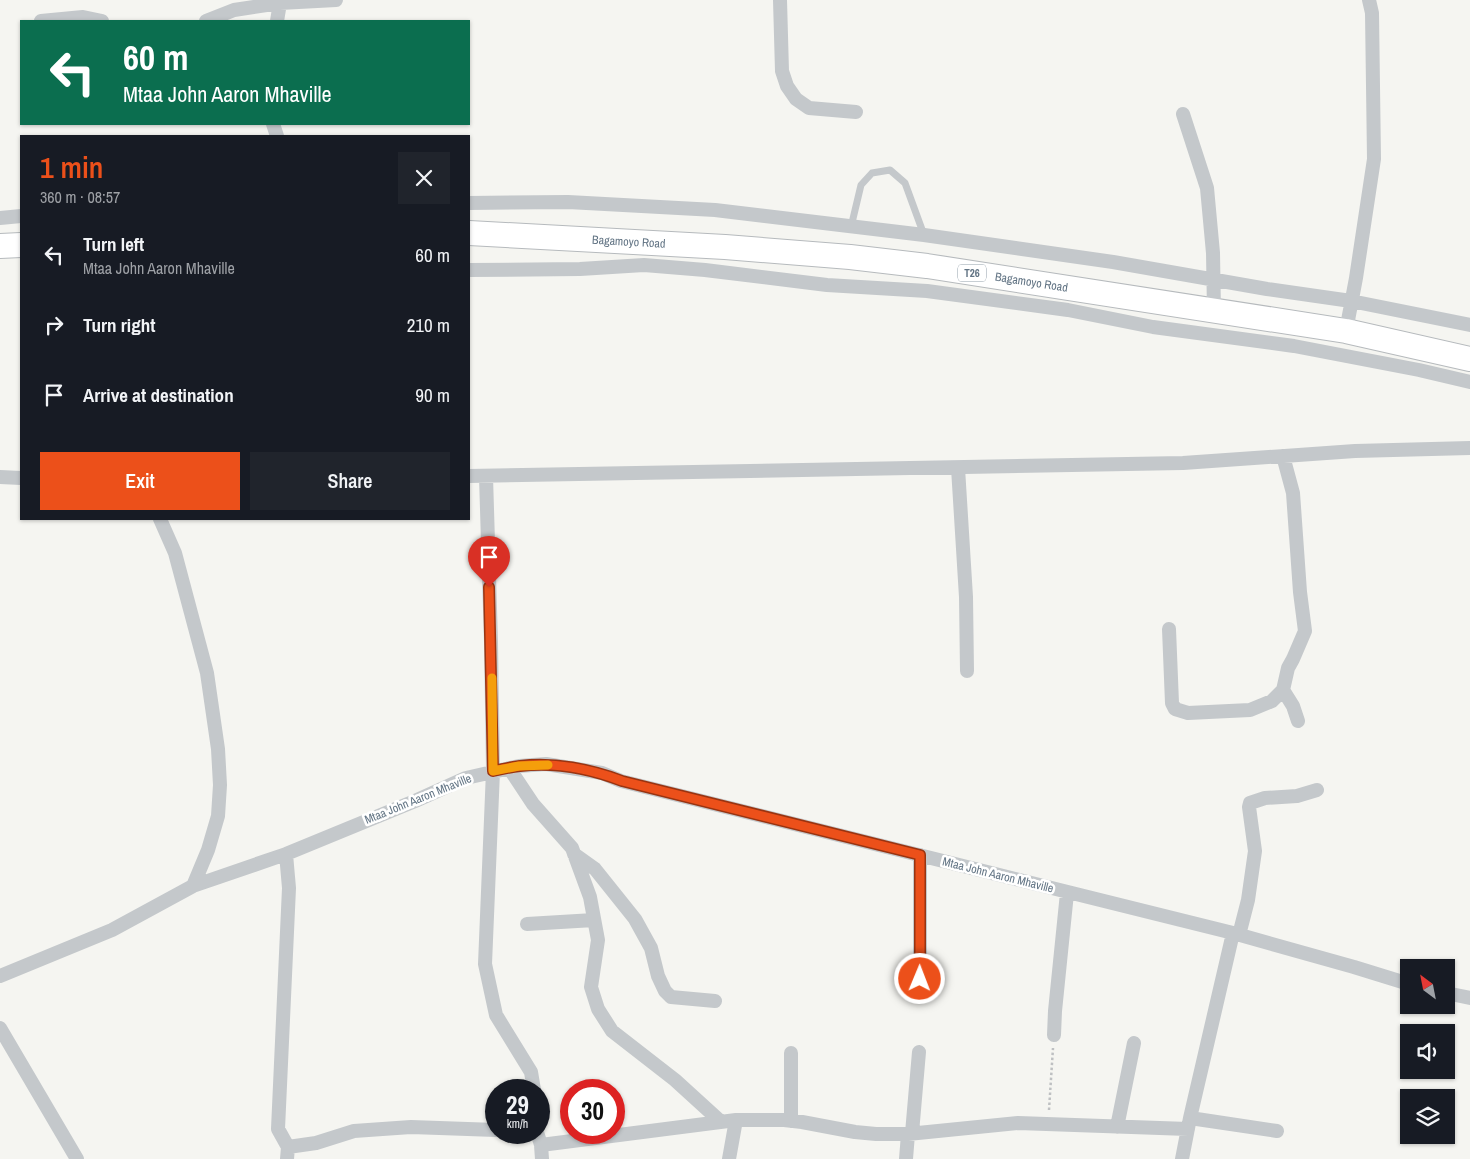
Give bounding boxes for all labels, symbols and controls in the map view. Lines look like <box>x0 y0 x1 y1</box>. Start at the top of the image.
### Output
text: 60 m <box>123 34 188 81</box>
icon: left <box>40 40 105 105</box>
text: Mtaa John Aaron Mhaville <box>123 79 332 109</box>
text: 1 min <box>40 147 103 187</box>
button: close <box>398 152 450 204</box>
text: 360 m · 08:57 <box>40 186 120 208</box>
text: Turn left <box>83 231 144 257</box>
street label: Bagamoyo Road <box>592 232 666 252</box>
icon: left <box>40 241 68 269</box>
text: 60 m <box>415 242 450 268</box>
text: Mtaa John Aaron Mhaville <box>83 257 235 279</box>
road number: T26 <box>958 264 986 282</box>
street label: Bagamoyo Road <box>994 269 1069 296</box>
icon: right <box>40 311 68 339</box>
text: Turn right <box>83 312 155 338</box>
text: 210 m <box>407 312 450 338</box>
icon: arrive <box>40 381 68 409</box>
text: Arrive at destination <box>83 382 234 408</box>
text: 90 m <box>415 382 450 408</box>
button: Exit <box>40 452 240 510</box>
button: Share <box>250 452 450 510</box>
pin <box>468 536 510 587</box>
icon: arrive <box>475 543 503 571</box>
street label: Mtaa John Aaron Mhaville <box>362 770 474 828</box>
street label: Mtaa John Aaron Mhaville <box>941 853 1055 897</box>
position arrow <box>893 952 945 1004</box>
north arrow <box>1400 959 1455 1014</box>
map controls <box>1400 959 1455 1144</box>
button: sound <box>1400 1024 1455 1079</box>
speed limit sign: 30 <box>560 1079 625 1144</box>
text: 29 <box>506 1088 529 1122</box>
button: layers <box>1400 1089 1455 1144</box>
text: km/h <box>507 1116 528 1132</box>

